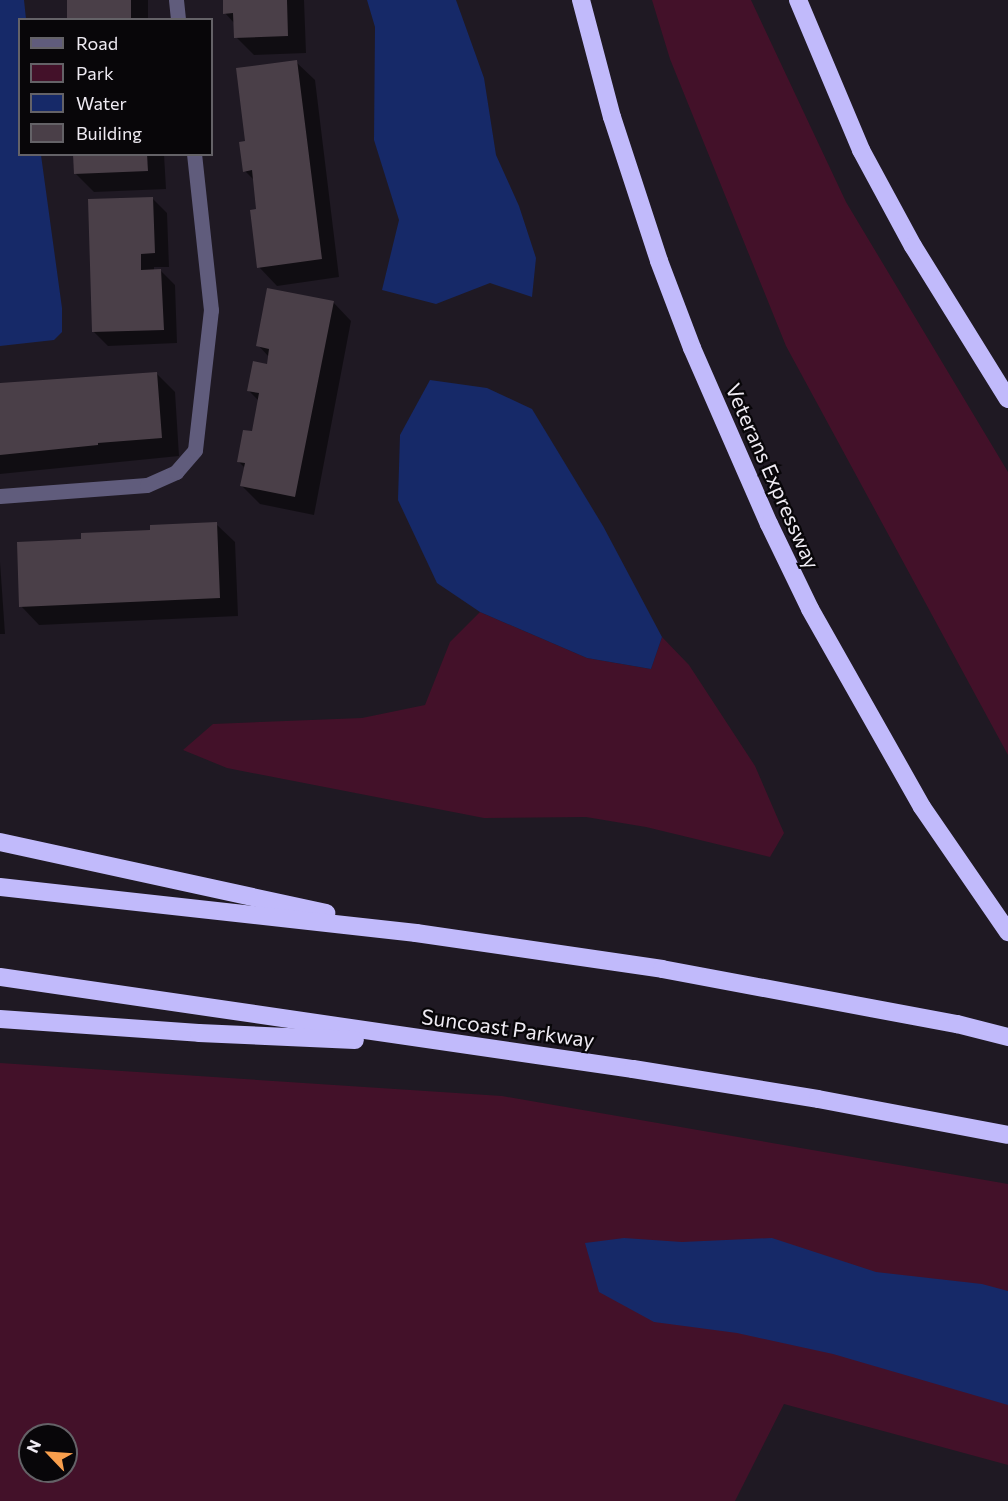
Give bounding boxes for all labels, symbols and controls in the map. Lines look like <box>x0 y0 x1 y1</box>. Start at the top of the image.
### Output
legend <box>18 18 213 156</box>
text: Road <box>76 32 118 54</box>
text: Park <box>76 62 114 84</box>
text: Water <box>76 92 127 114</box>
text: Building <box>76 122 142 144</box>
street label: Veterans Expressway <box>721 379 825 573</box>
street label: Suncoast Parkway <box>420 1003 596 1053</box>
north arrow <box>18 1423 78 1483</box>
text: N <box>22 1437 44 1455</box>

